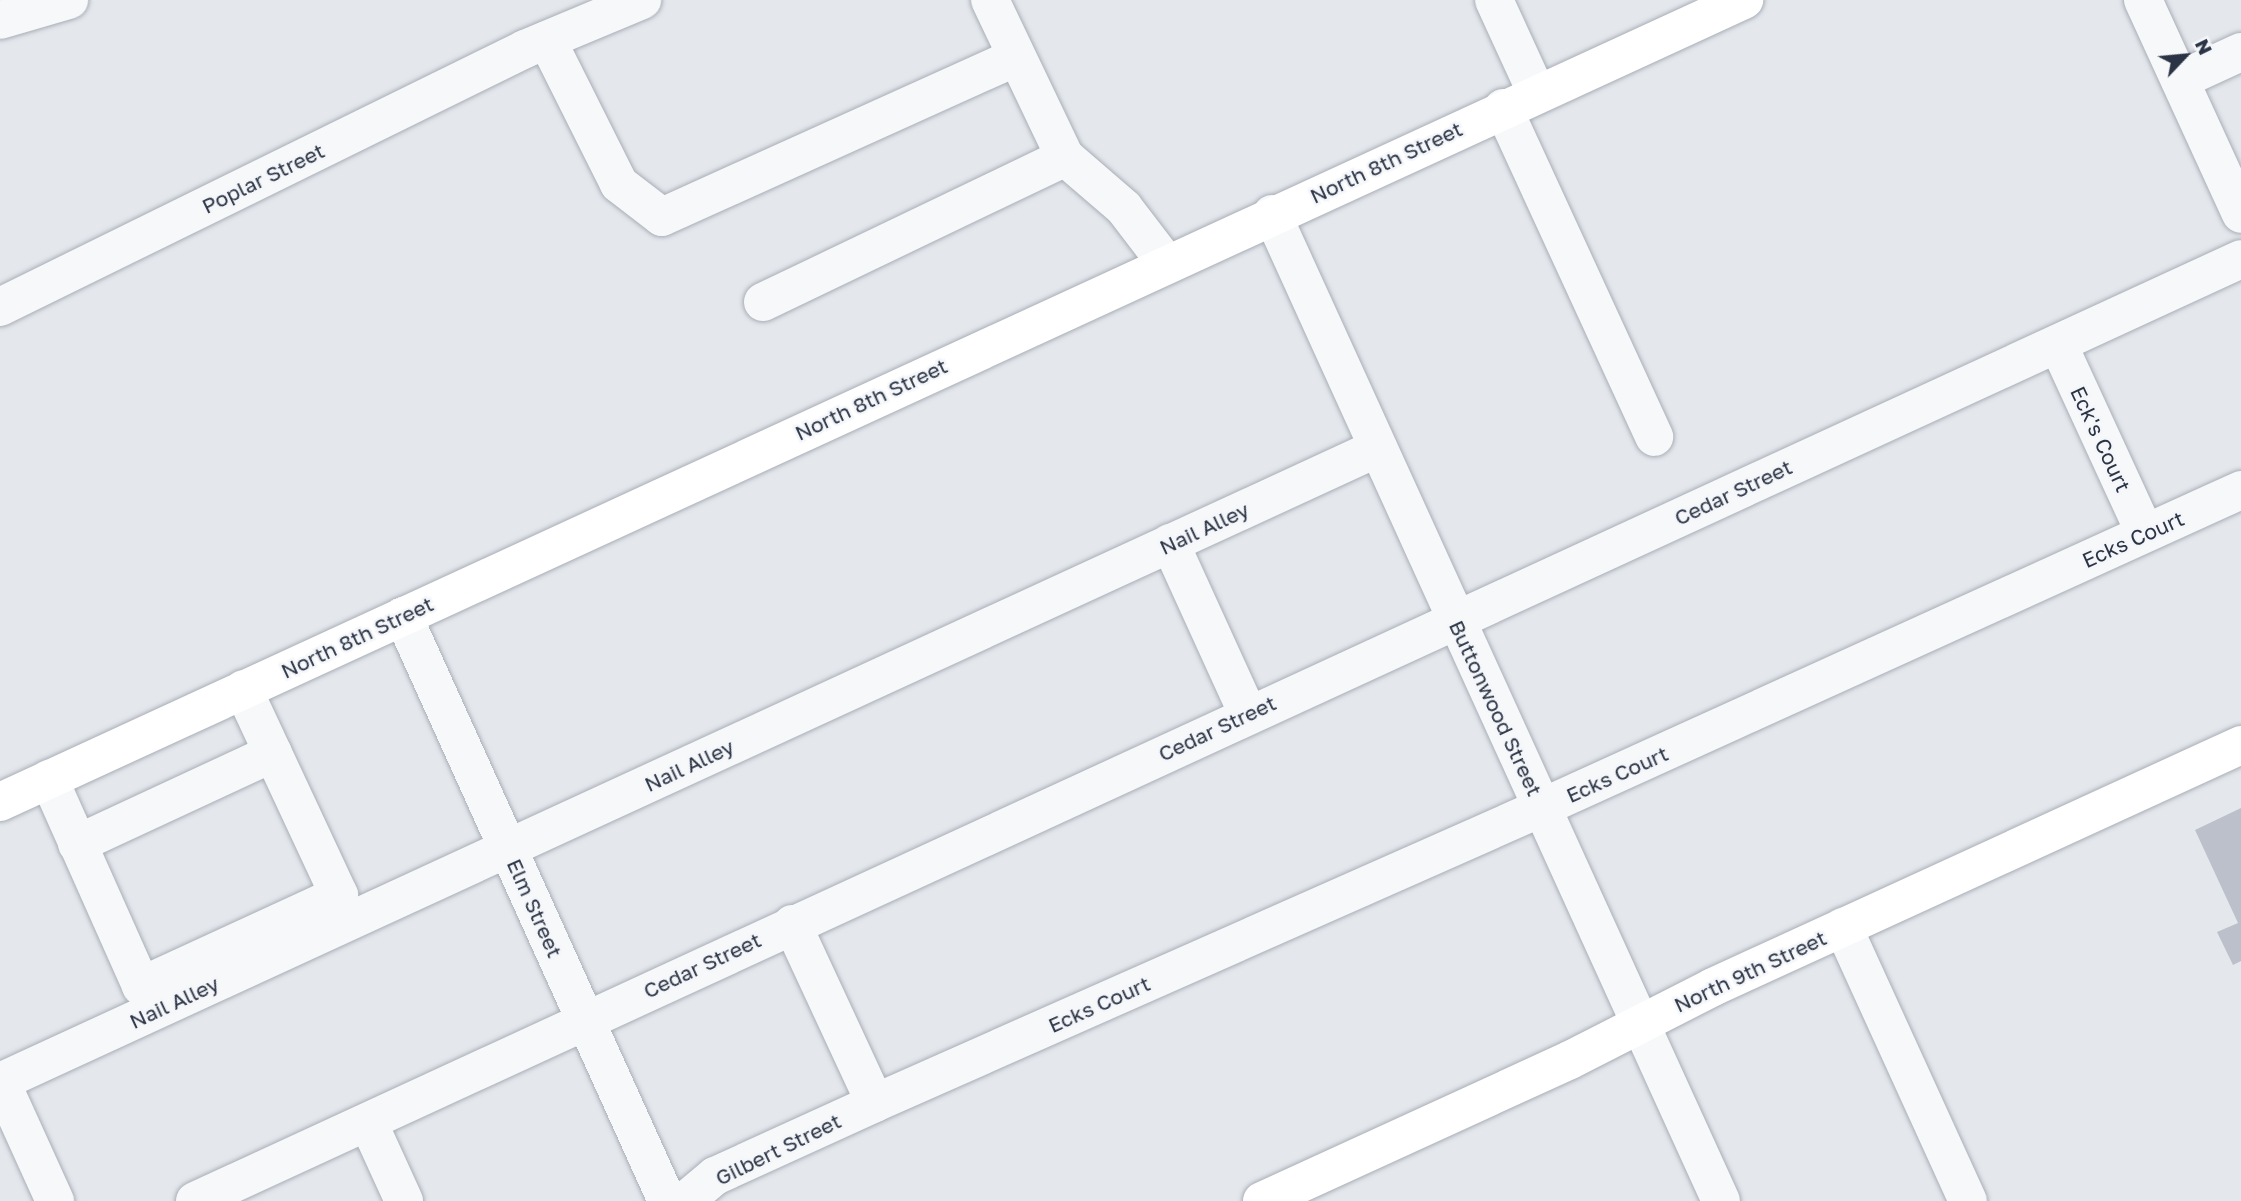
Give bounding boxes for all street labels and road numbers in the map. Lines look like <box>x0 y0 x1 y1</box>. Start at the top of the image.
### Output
street label: North 8th Street <box>1306 116 1466 208</box>
street label: Poplar Street <box>198 137 328 219</box>
street label: North 8th Street <box>791 353 951 445</box>
street label: Eck's Court <box>2066 382 2136 496</box>
street label: Cedar Street <box>1670 454 1796 530</box>
street label: Nail Alley <box>1155 496 1253 560</box>
street label: Ecks Court <box>2078 505 2188 573</box>
street label: North 8th Street <box>277 591 437 683</box>
street label: Buttonwood Street <box>1444 616 1548 800</box>
street label: Cedar Street <box>1154 690 1280 766</box>
street label: Nail Alley <box>640 733 738 797</box>
street label: Ecks Court <box>1562 740 1672 808</box>
street label: Elm Street <box>502 855 568 961</box>
street label: North 9th Street <box>1670 925 1830 1017</box>
street label: Cedar Street <box>639 927 765 1003</box>
street label: Nail Alley <box>125 970 223 1034</box>
street label: Ecks Court <box>1044 970 1154 1038</box>
street label: Gilbert Street <box>711 1108 845 1190</box>

